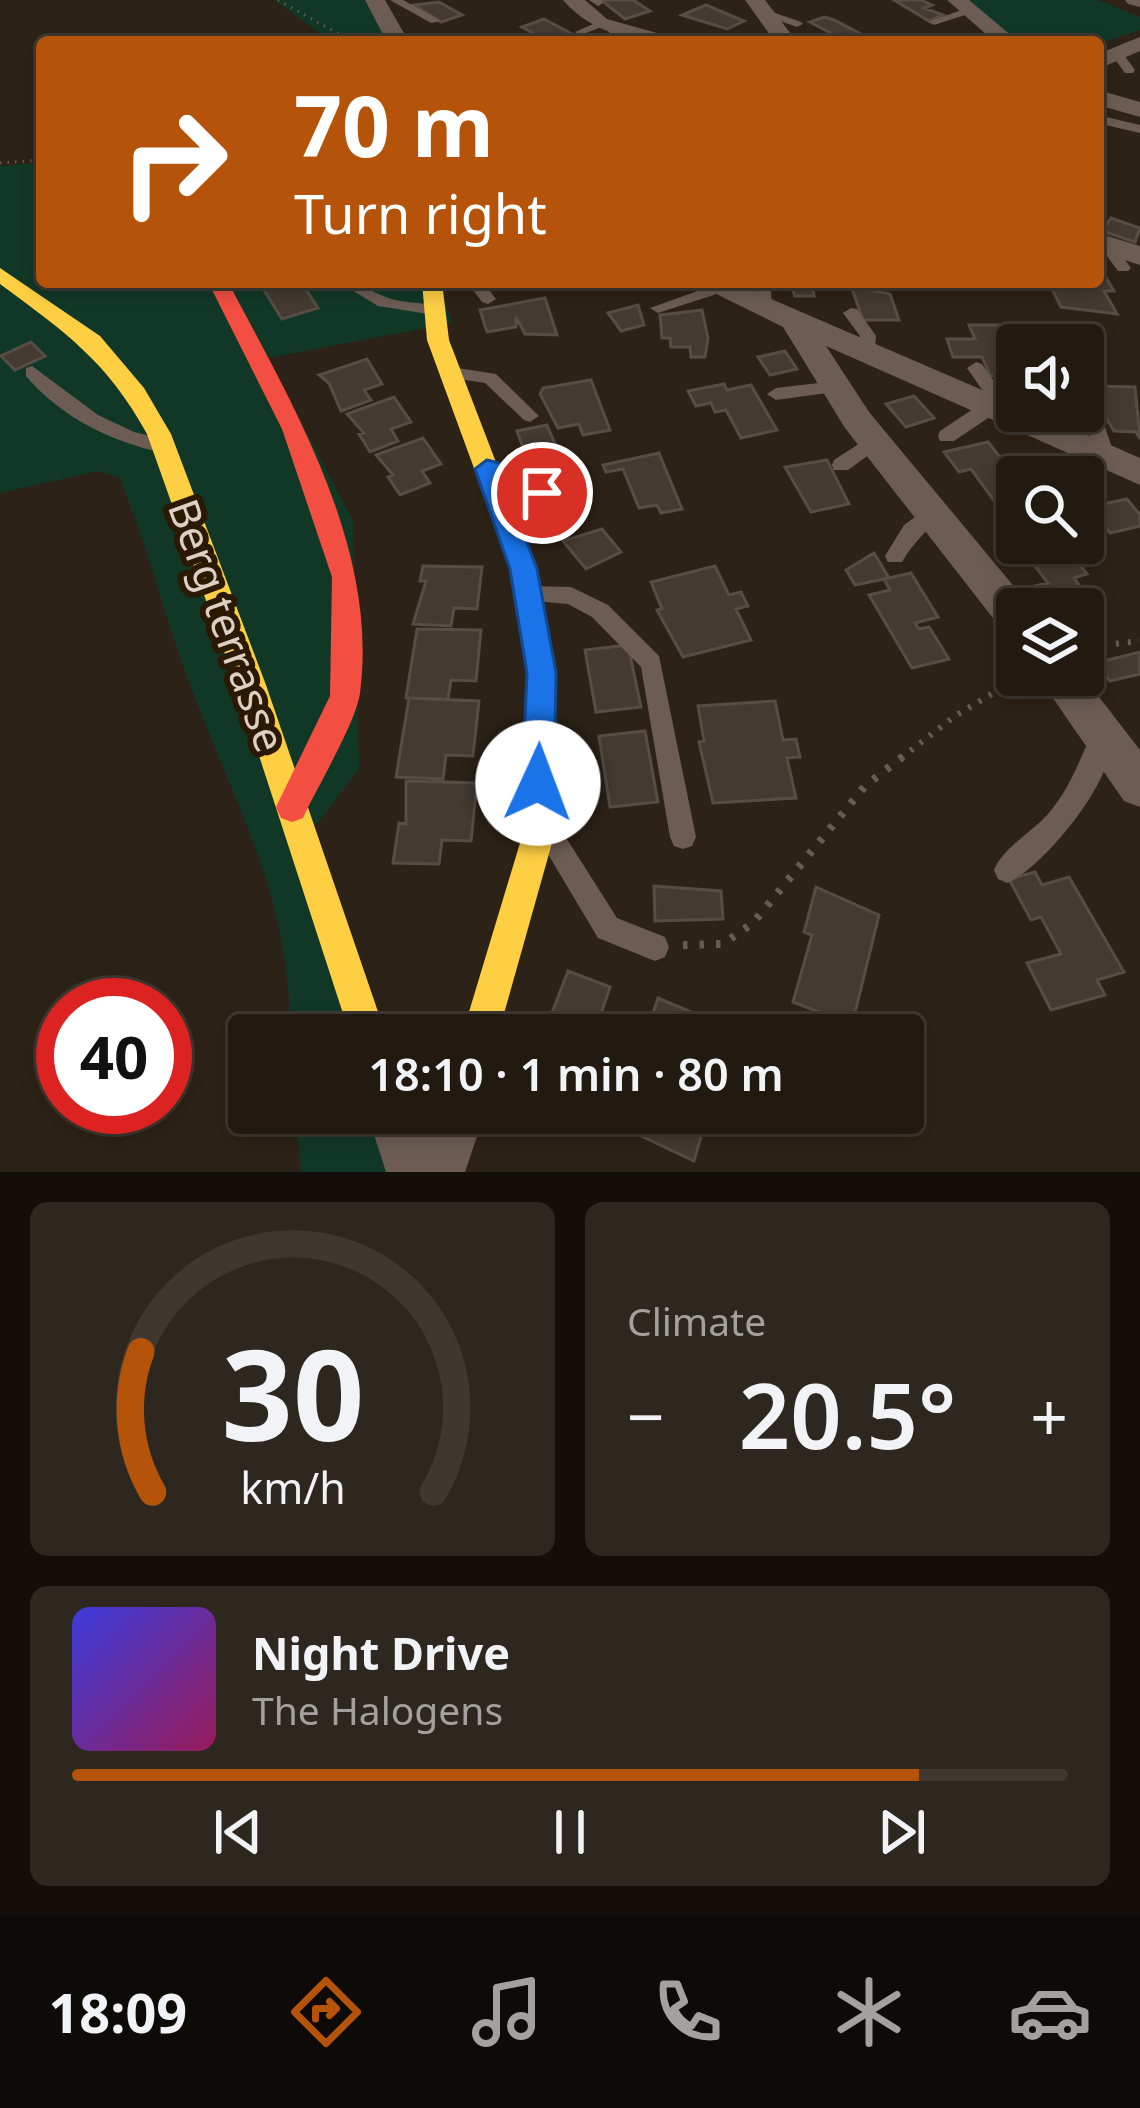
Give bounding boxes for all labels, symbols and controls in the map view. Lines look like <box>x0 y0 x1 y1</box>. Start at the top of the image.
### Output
text: 70 m <box>294 67 494 182</box>
icon: right <box>96 84 252 240</box>
text: Turn right <box>294 176 547 250</box>
map controls <box>996 324 1104 696</box>
button: sound <box>996 324 1104 432</box>
pin <box>491 442 593 544</box>
button: search <box>996 456 1104 564</box>
icon: arrive <box>509 460 575 526</box>
street label: Berg terrasse <box>156 491 300 759</box>
button: layers <box>996 588 1104 696</box>
position arrow <box>475 720 601 846</box>
speed limit sign: 40 <box>36 978 192 1134</box>
text: 18:10 · 1 min · 80 m <box>368 1043 784 1104</box>
text: Climate <box>627 1294 766 1347</box>
text: 30 <box>221 1308 364 1478</box>
text: 20.5° <box>739 1353 956 1475</box>
text: − <box>627 1370 665 1460</box>
text: + <box>1030 1370 1068 1460</box>
text: km/h <box>240 1458 345 1517</box>
text: Night Drive <box>252 1622 510 1683</box>
text: The Halogens <box>252 1683 503 1736</box>
icon: previous <box>205 1799 271 1865</box>
icon: pause <box>537 1799 603 1865</box>
icon: next <box>869 1799 935 1865</box>
icon: directions <box>284 1970 368 2054</box>
icon: music <box>465 1970 549 2054</box>
icon: phone <box>646 1970 730 2054</box>
icon: climate <box>827 1970 911 2054</box>
icon: car <box>1008 1970 1092 2054</box>
text: 18:09 <box>48 1975 187 2049</box>

